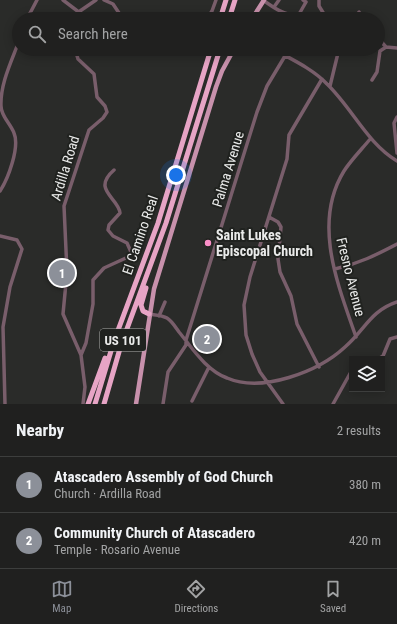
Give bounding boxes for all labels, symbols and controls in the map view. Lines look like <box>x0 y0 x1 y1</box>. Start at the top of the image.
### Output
search box <box>12 12 385 56</box>
icon: search <box>26 23 48 45</box>
text: Search here <box>58 25 128 43</box>
street label: Palma Avenue <box>209 129 247 209</box>
street label: Ardilla Road <box>48 134 82 202</box>
your location <box>166 165 186 185</box>
street label: El Camino Real <box>119 193 161 277</box>
place label: Saint Lukes Episcopal Church <box>216 227 313 259</box>
street label: Fresno Avenue <box>333 236 369 319</box>
marker: Saint Lukes Episcopal Church <box>203 238 213 248</box>
pin: 1 <box>49 258 75 288</box>
pin: 2 <box>194 324 220 354</box>
road number: US 101 <box>100 329 146 351</box>
map controls <box>349 356 385 392</box>
button: layers <box>349 356 385 392</box>
text: Nearby <box>16 420 64 440</box>
text: 2 results <box>337 423 381 438</box>
text: Atascadero Assembly of God Church <box>54 468 273 486</box>
text: 1 <box>26 477 32 492</box>
text: 380 m <box>349 477 381 492</box>
text: Church · Ardilla Road <box>54 486 161 501</box>
text: Community Church of Atascadero <box>54 524 255 542</box>
text: 2 <box>26 533 32 548</box>
text: 420 m <box>349 533 381 548</box>
text: Temple · Rosario Avenue <box>54 542 180 557</box>
tab: Map <box>51 578 73 615</box>
tab: Directions <box>174 578 218 615</box>
tab: Saved <box>320 578 346 615</box>

